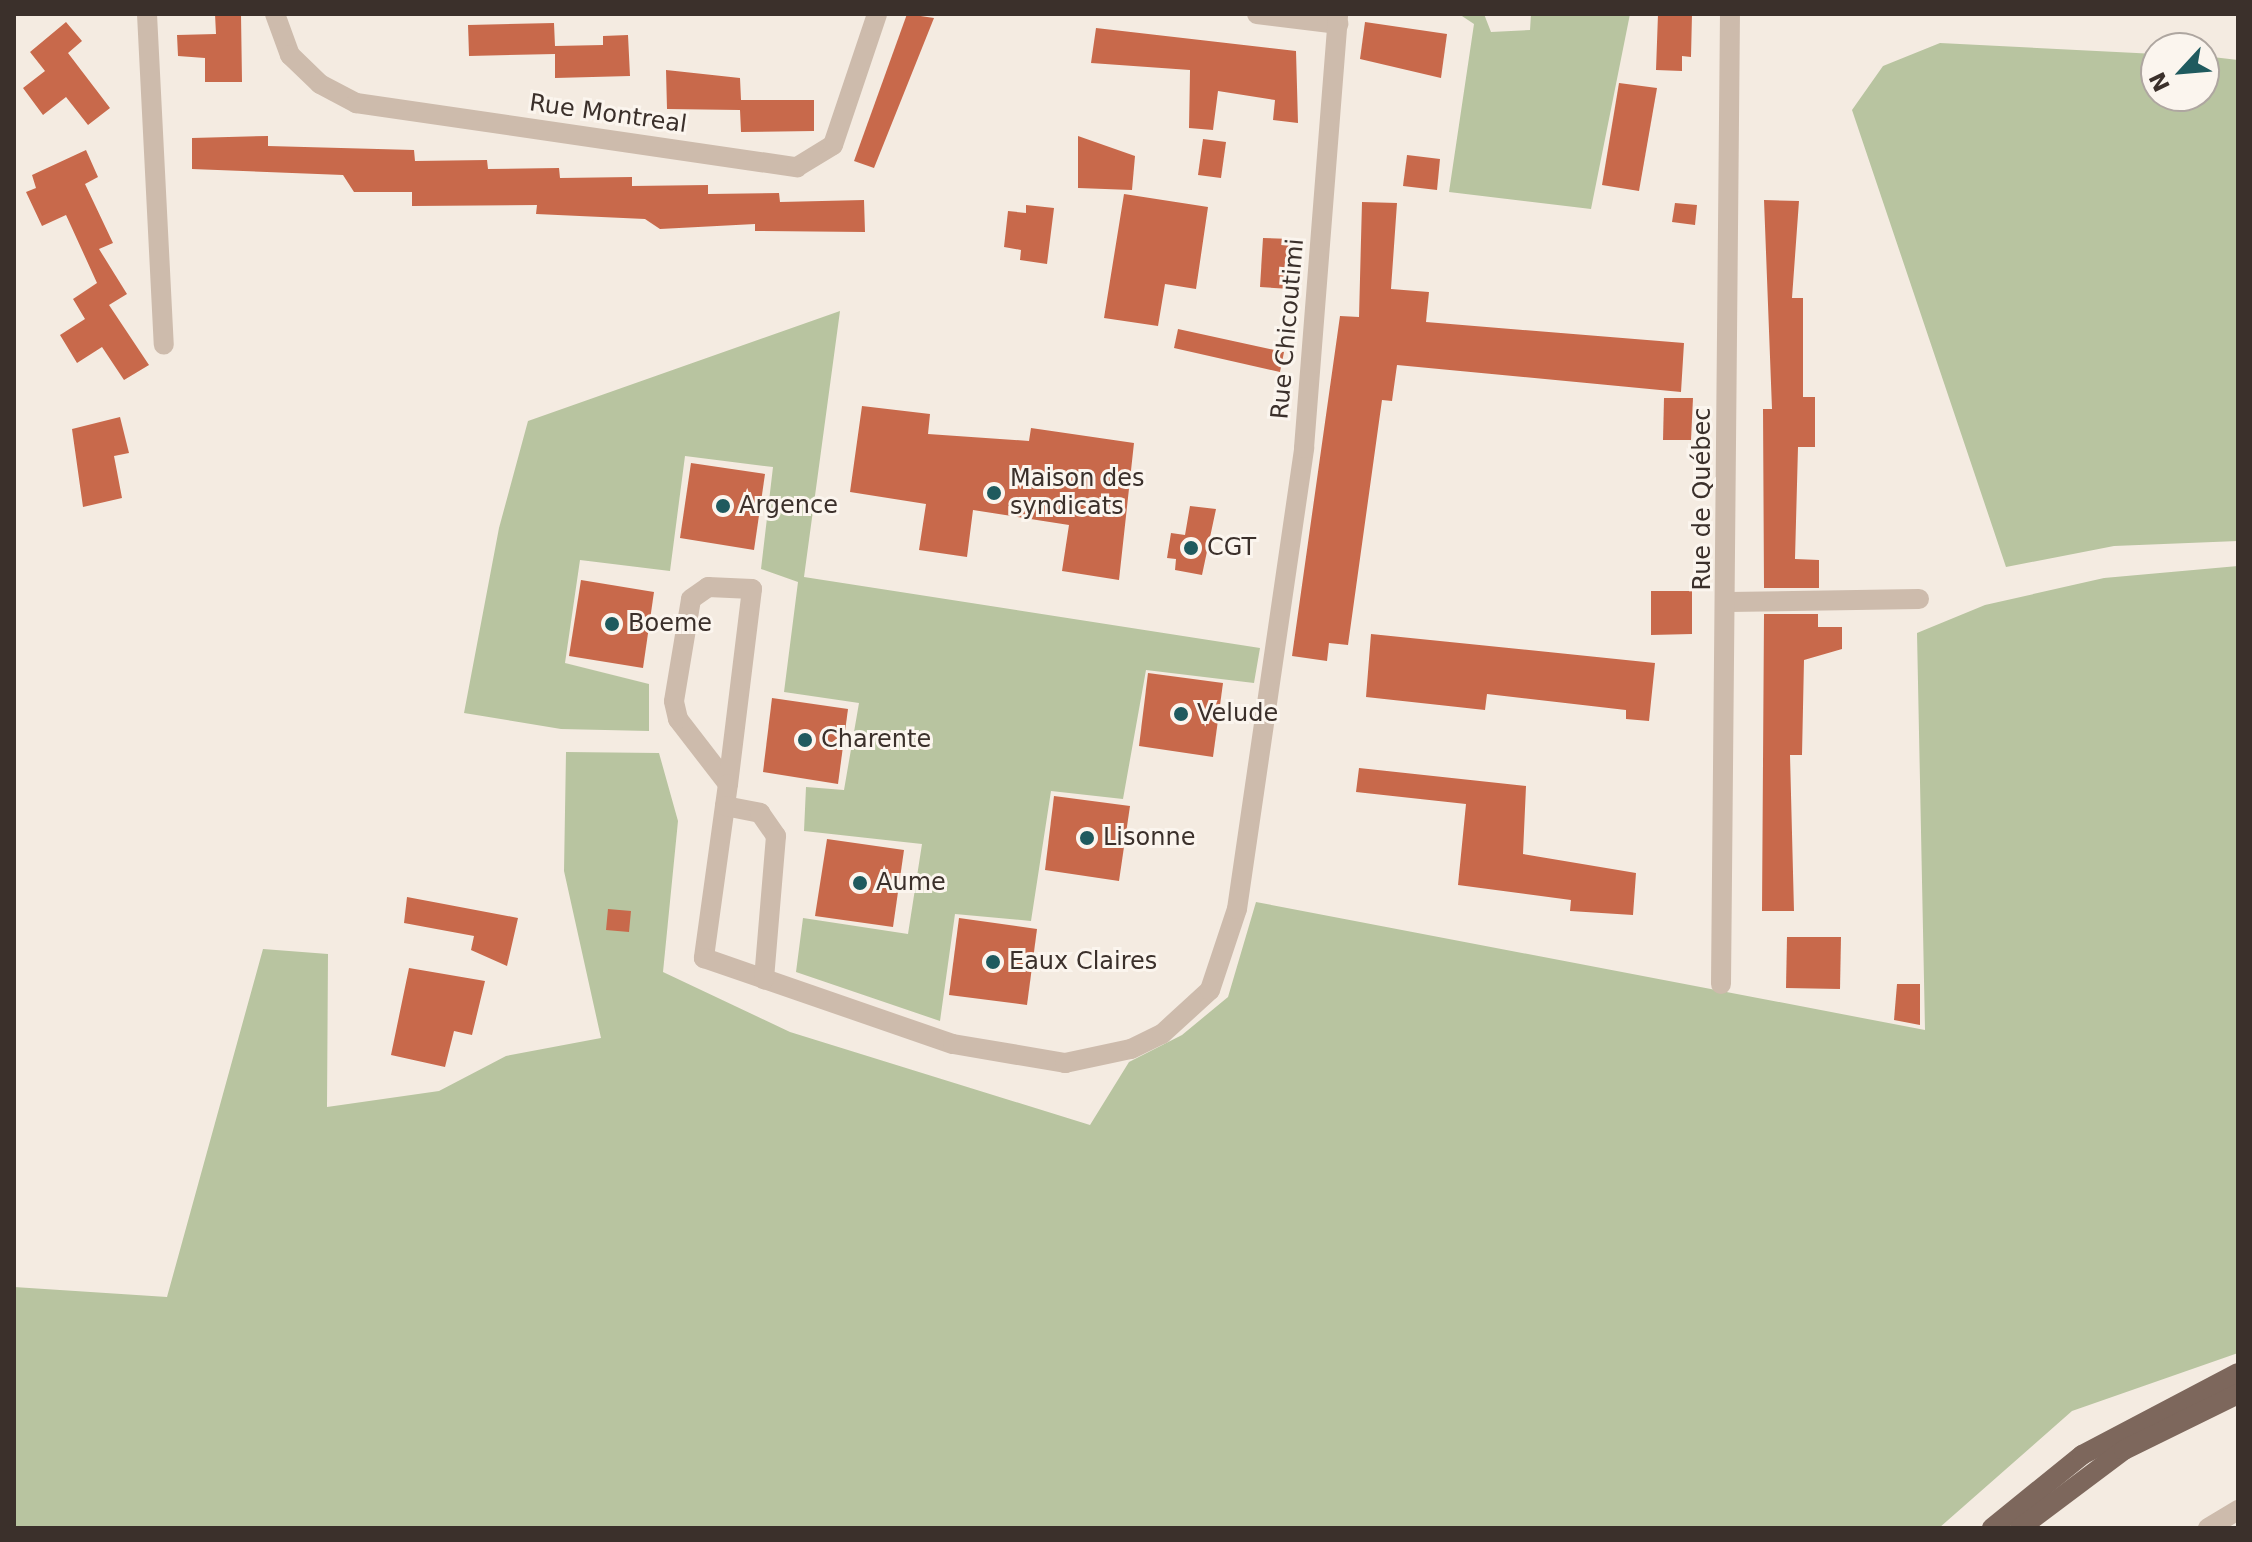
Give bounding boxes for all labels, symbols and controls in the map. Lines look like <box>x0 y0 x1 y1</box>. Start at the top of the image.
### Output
north arrow <box>2140 32 2220 112</box>
text: N <box>2145 68 2175 96</box>
street label: Rue Montreal <box>527 89 689 139</box>
street label: Rue Chicoutimi <box>1266 238 1310 420</box>
street label: Rue de Québec <box>1689 408 1717 590</box>
place label: Maison des syndicats <box>1010 465 1145 521</box>
marker: Maison des syndicats <box>985 484 1003 502</box>
place label: Argence <box>739 492 838 520</box>
marker: Argence <box>714 497 732 515</box>
place label: CGT <box>1207 534 1256 562</box>
marker: CGT <box>1182 539 1200 557</box>
place label: Boeme <box>628 610 712 638</box>
marker: Boeme <box>603 615 621 633</box>
place label: Velude <box>1197 700 1278 728</box>
marker: Velude <box>1172 705 1190 723</box>
place label: Charente <box>821 726 931 754</box>
marker: Charente <box>796 731 814 749</box>
place label: Lisonne <box>1103 824 1195 852</box>
marker: Lisonne <box>1078 829 1096 847</box>
place label: Aume <box>876 869 946 897</box>
marker: Aume <box>851 874 869 892</box>
place label: Eaux Claires <box>1009 948 1157 976</box>
marker: Eaux Claires <box>984 953 1002 971</box>

